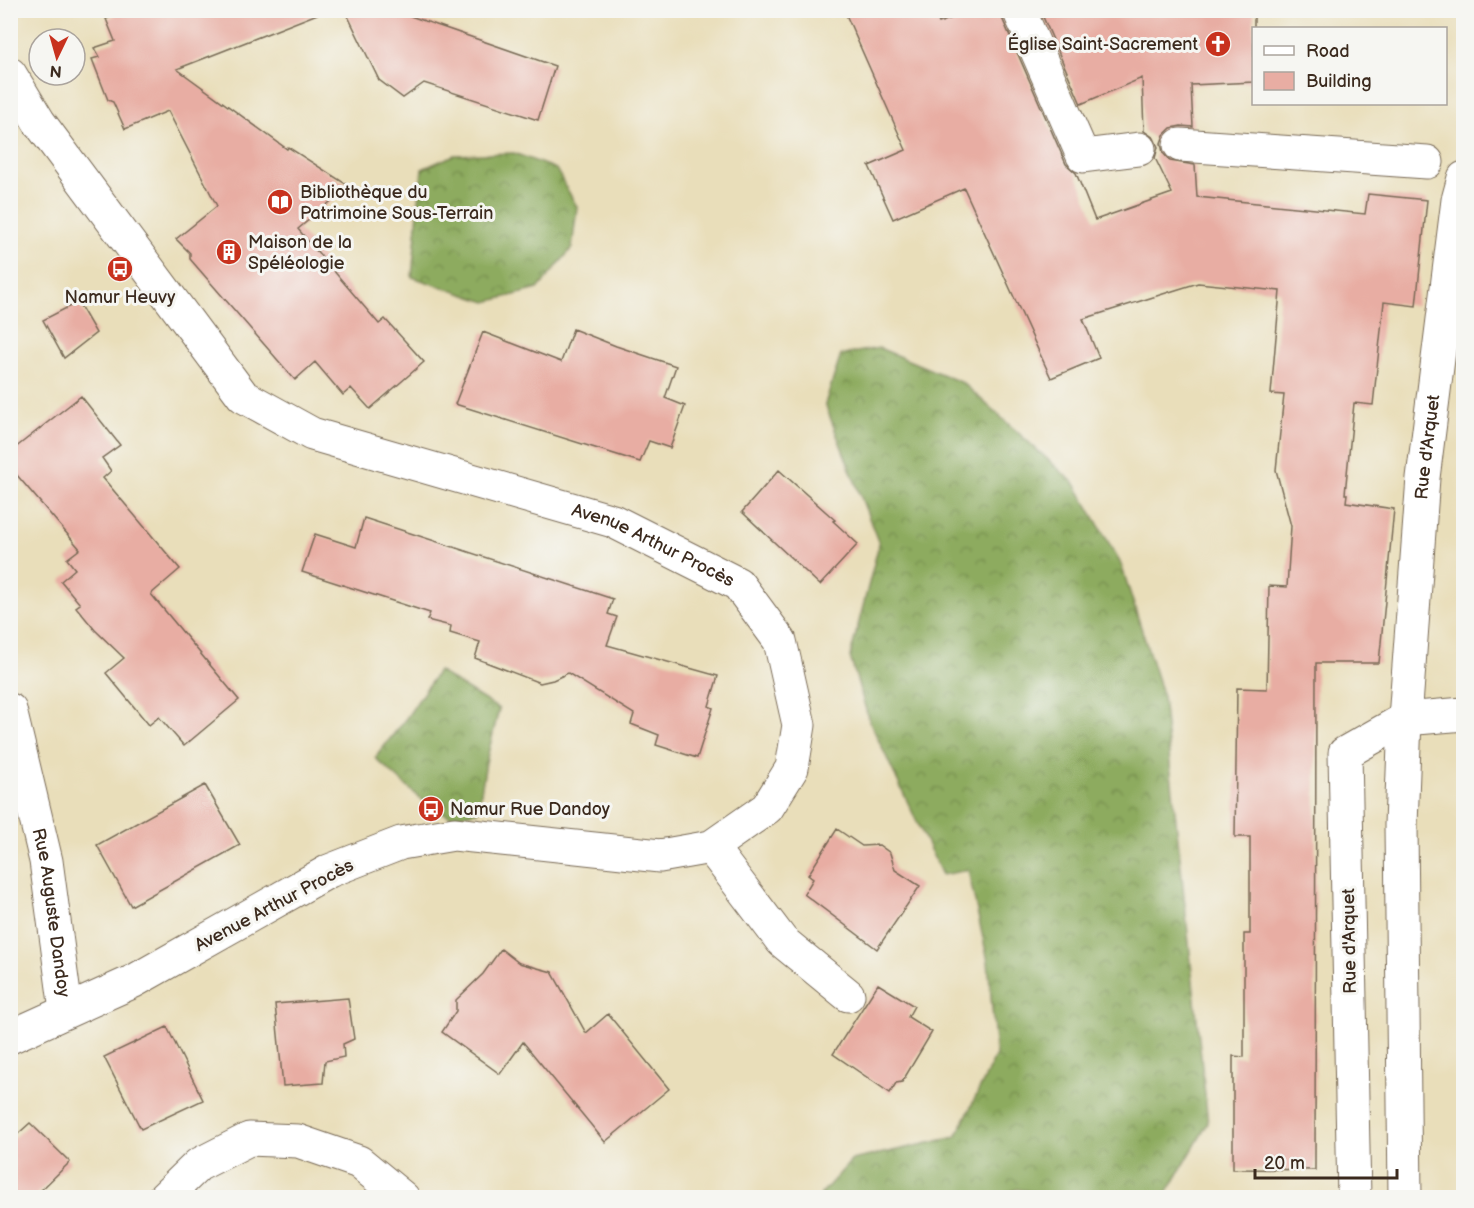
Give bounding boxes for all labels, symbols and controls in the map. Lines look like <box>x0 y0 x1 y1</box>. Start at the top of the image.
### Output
north arrow <box>27 27 87 87</box>
legend <box>1252 27 1447 105</box>
church icon: Église Saint-Sacrement <box>1203 29 1233 59</box>
place label: Église Saint-Sacrement <box>1008 32 1198 55</box>
text: Road <box>1306 41 1350 62</box>
text: N <box>49 60 63 80</box>
text: Building <box>1306 71 1372 92</box>
place label: Bibliothèque du Patrimoine Sous-Terrain <box>300 182 493 224</box>
library icon: Bibliothèque du Patrimoine Sous-Terrain <box>265 187 295 217</box>
place label: Maison de la Spéléologie <box>248 232 352 274</box>
building icon: Maison de la Spéléologie <box>214 237 244 267</box>
bus stop icon: Namur Heuvy <box>105 254 135 284</box>
place label: Namur Heuvy <box>65 287 176 308</box>
street label: Rue d'Arquet <box>1411 393 1444 500</box>
street label: Avenue Arthur Procès <box>569 500 738 591</box>
bus stop icon: Namur Rue Dandoy <box>416 794 446 824</box>
place label: Namur Rue Dandoy <box>450 799 611 820</box>
street label: Rue Auguste Dandoy <box>27 826 74 999</box>
street label: Avenue Arthur Procès <box>191 855 357 956</box>
street label: Rue d'Arquet <box>1338 888 1361 994</box>
scale bar <box>1255 1142 1398 1180</box>
text: 20 m <box>1264 1153 1305 1174</box>

